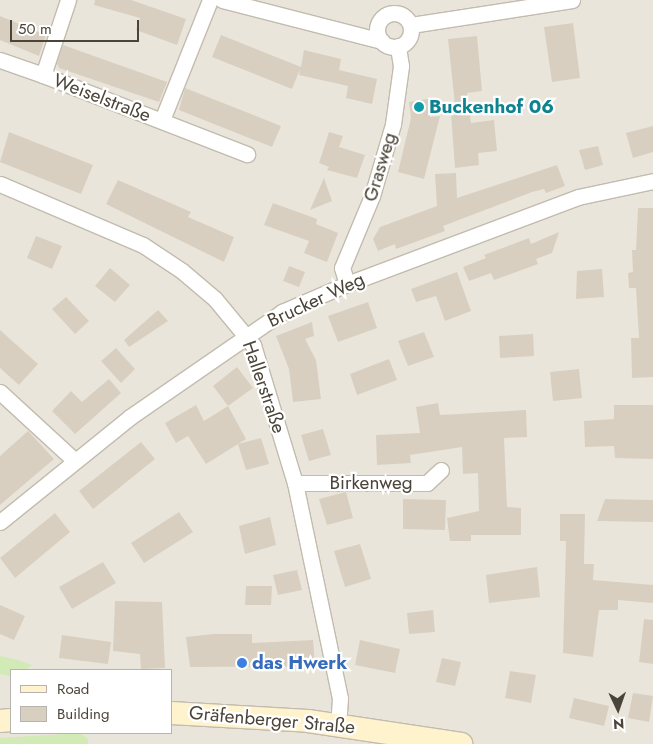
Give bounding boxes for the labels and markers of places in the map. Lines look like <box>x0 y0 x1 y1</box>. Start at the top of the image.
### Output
place label: Buckenhof 06 <box>429 96 554 118</box>
marker: Buckenhof 06 <box>413 101 425 113</box>
place label: das Hwerk <box>252 652 347 674</box>
marker: das Hwerk <box>236 657 248 669</box>

